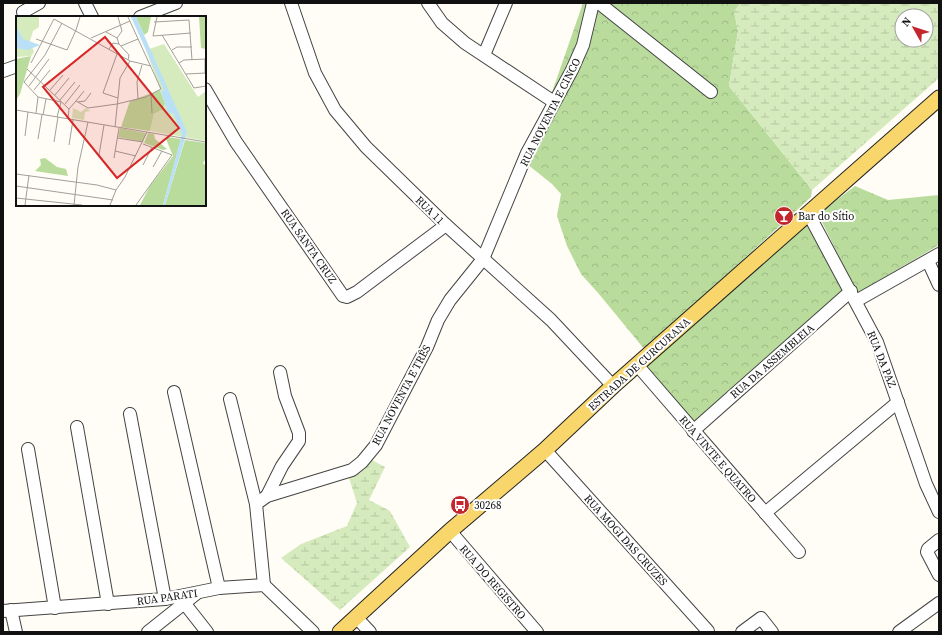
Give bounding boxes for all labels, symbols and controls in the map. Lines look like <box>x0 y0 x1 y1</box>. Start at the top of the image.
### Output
north arrow <box>894 8 934 48</box>
text: N <box>898 14 915 30</box>
inset map <box>16 16 206 206</box>
street label: RUA NOVENTA E CINCO <box>517 55 584 169</box>
street label: RUA 11 <box>412 193 447 228</box>
bar icon: Bar do Sítio <box>773 205 795 227</box>
street label: RUA SANTA CRUZ <box>277 206 340 287</box>
place label: Bar do Sítio <box>798 209 854 224</box>
street label: ESTRADA DE CURCURANA <box>585 314 694 414</box>
street label: RUA DA ASSEMBLEIA <box>727 320 818 402</box>
street label: RUA DA PAZ <box>863 329 900 390</box>
street label: RUA NOVENTA E TRÊS <box>369 342 435 448</box>
street label: RUA VINTE E QUATRO <box>676 413 760 506</box>
street label: RUA MOGI DAS CRUZES <box>581 491 671 589</box>
bus stop icon: 30268 <box>449 494 471 516</box>
place label: 30268 <box>474 498 502 513</box>
street label: RUA DO REGISTRO <box>456 542 529 623</box>
street label: RUA PARATI <box>136 586 199 609</box>

